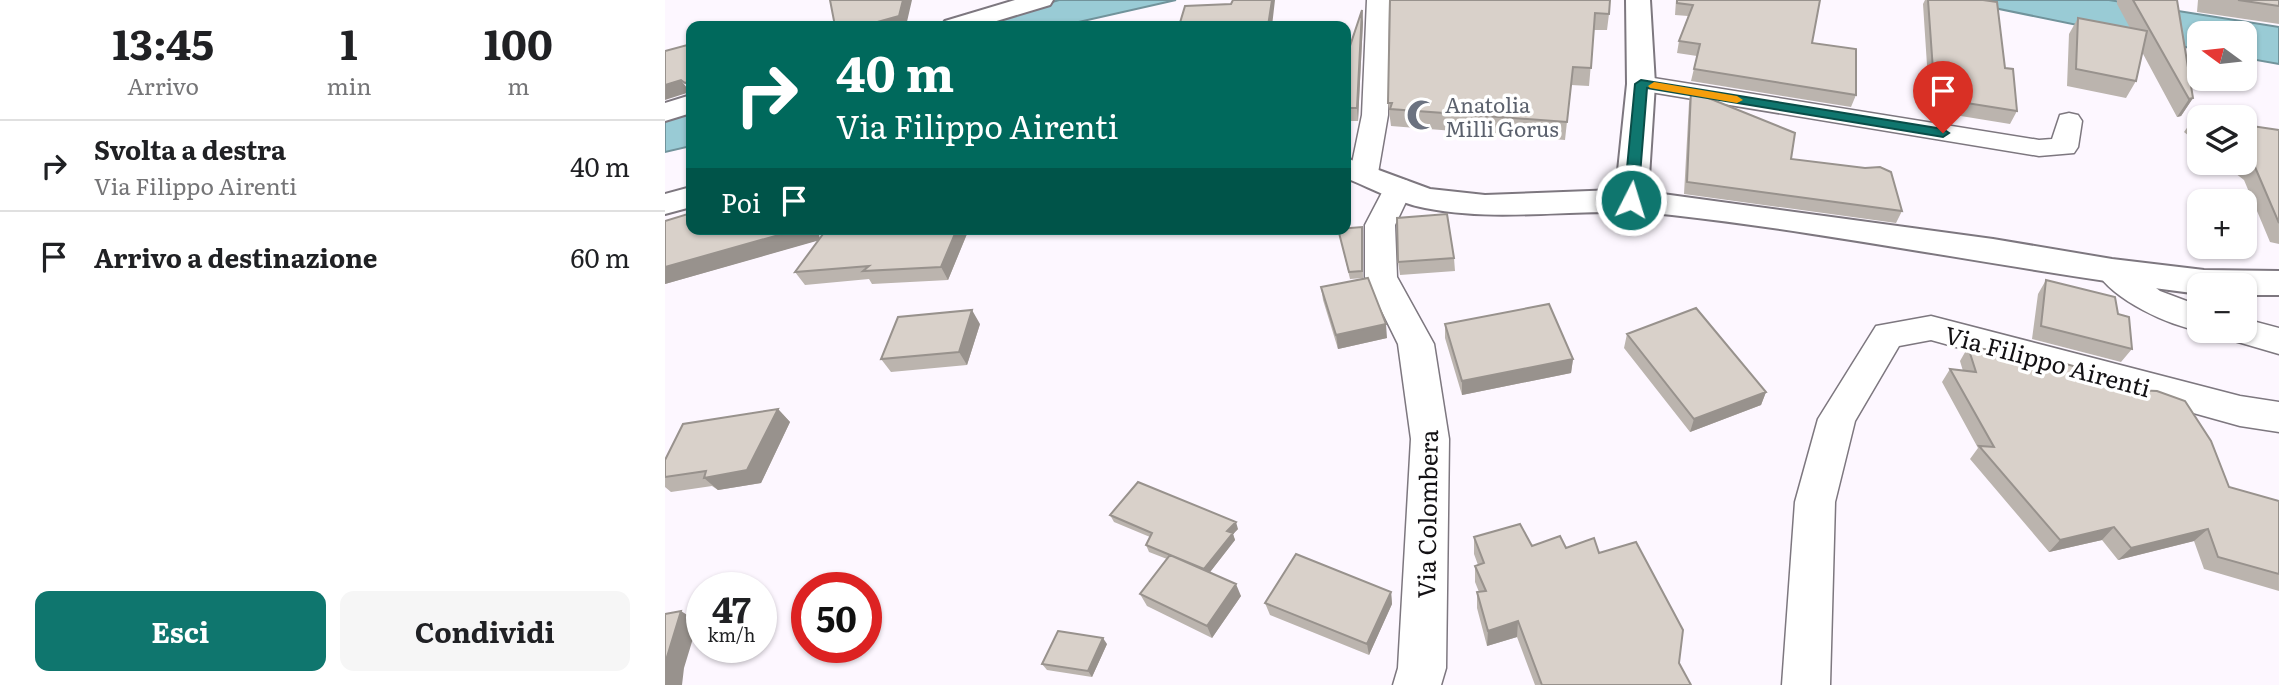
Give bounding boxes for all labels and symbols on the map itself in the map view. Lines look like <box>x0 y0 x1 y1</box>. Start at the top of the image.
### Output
north arrow <box>2187 21 2257 91</box>
pin <box>1913 61 1973 133</box>
place label: Anatolia Milli Gorus <box>1445 88 1559 143</box>
mosque icon: Anatolia Milli Gorus <box>1405 98 1439 132</box>
position arrow <box>1594 163 1668 237</box>
street label: Via Filippo Airenti <box>1941 316 2155 404</box>
street label: Via Colombera <box>1407 429 1445 599</box>
speed limit sign: 50 <box>791 572 882 663</box>

